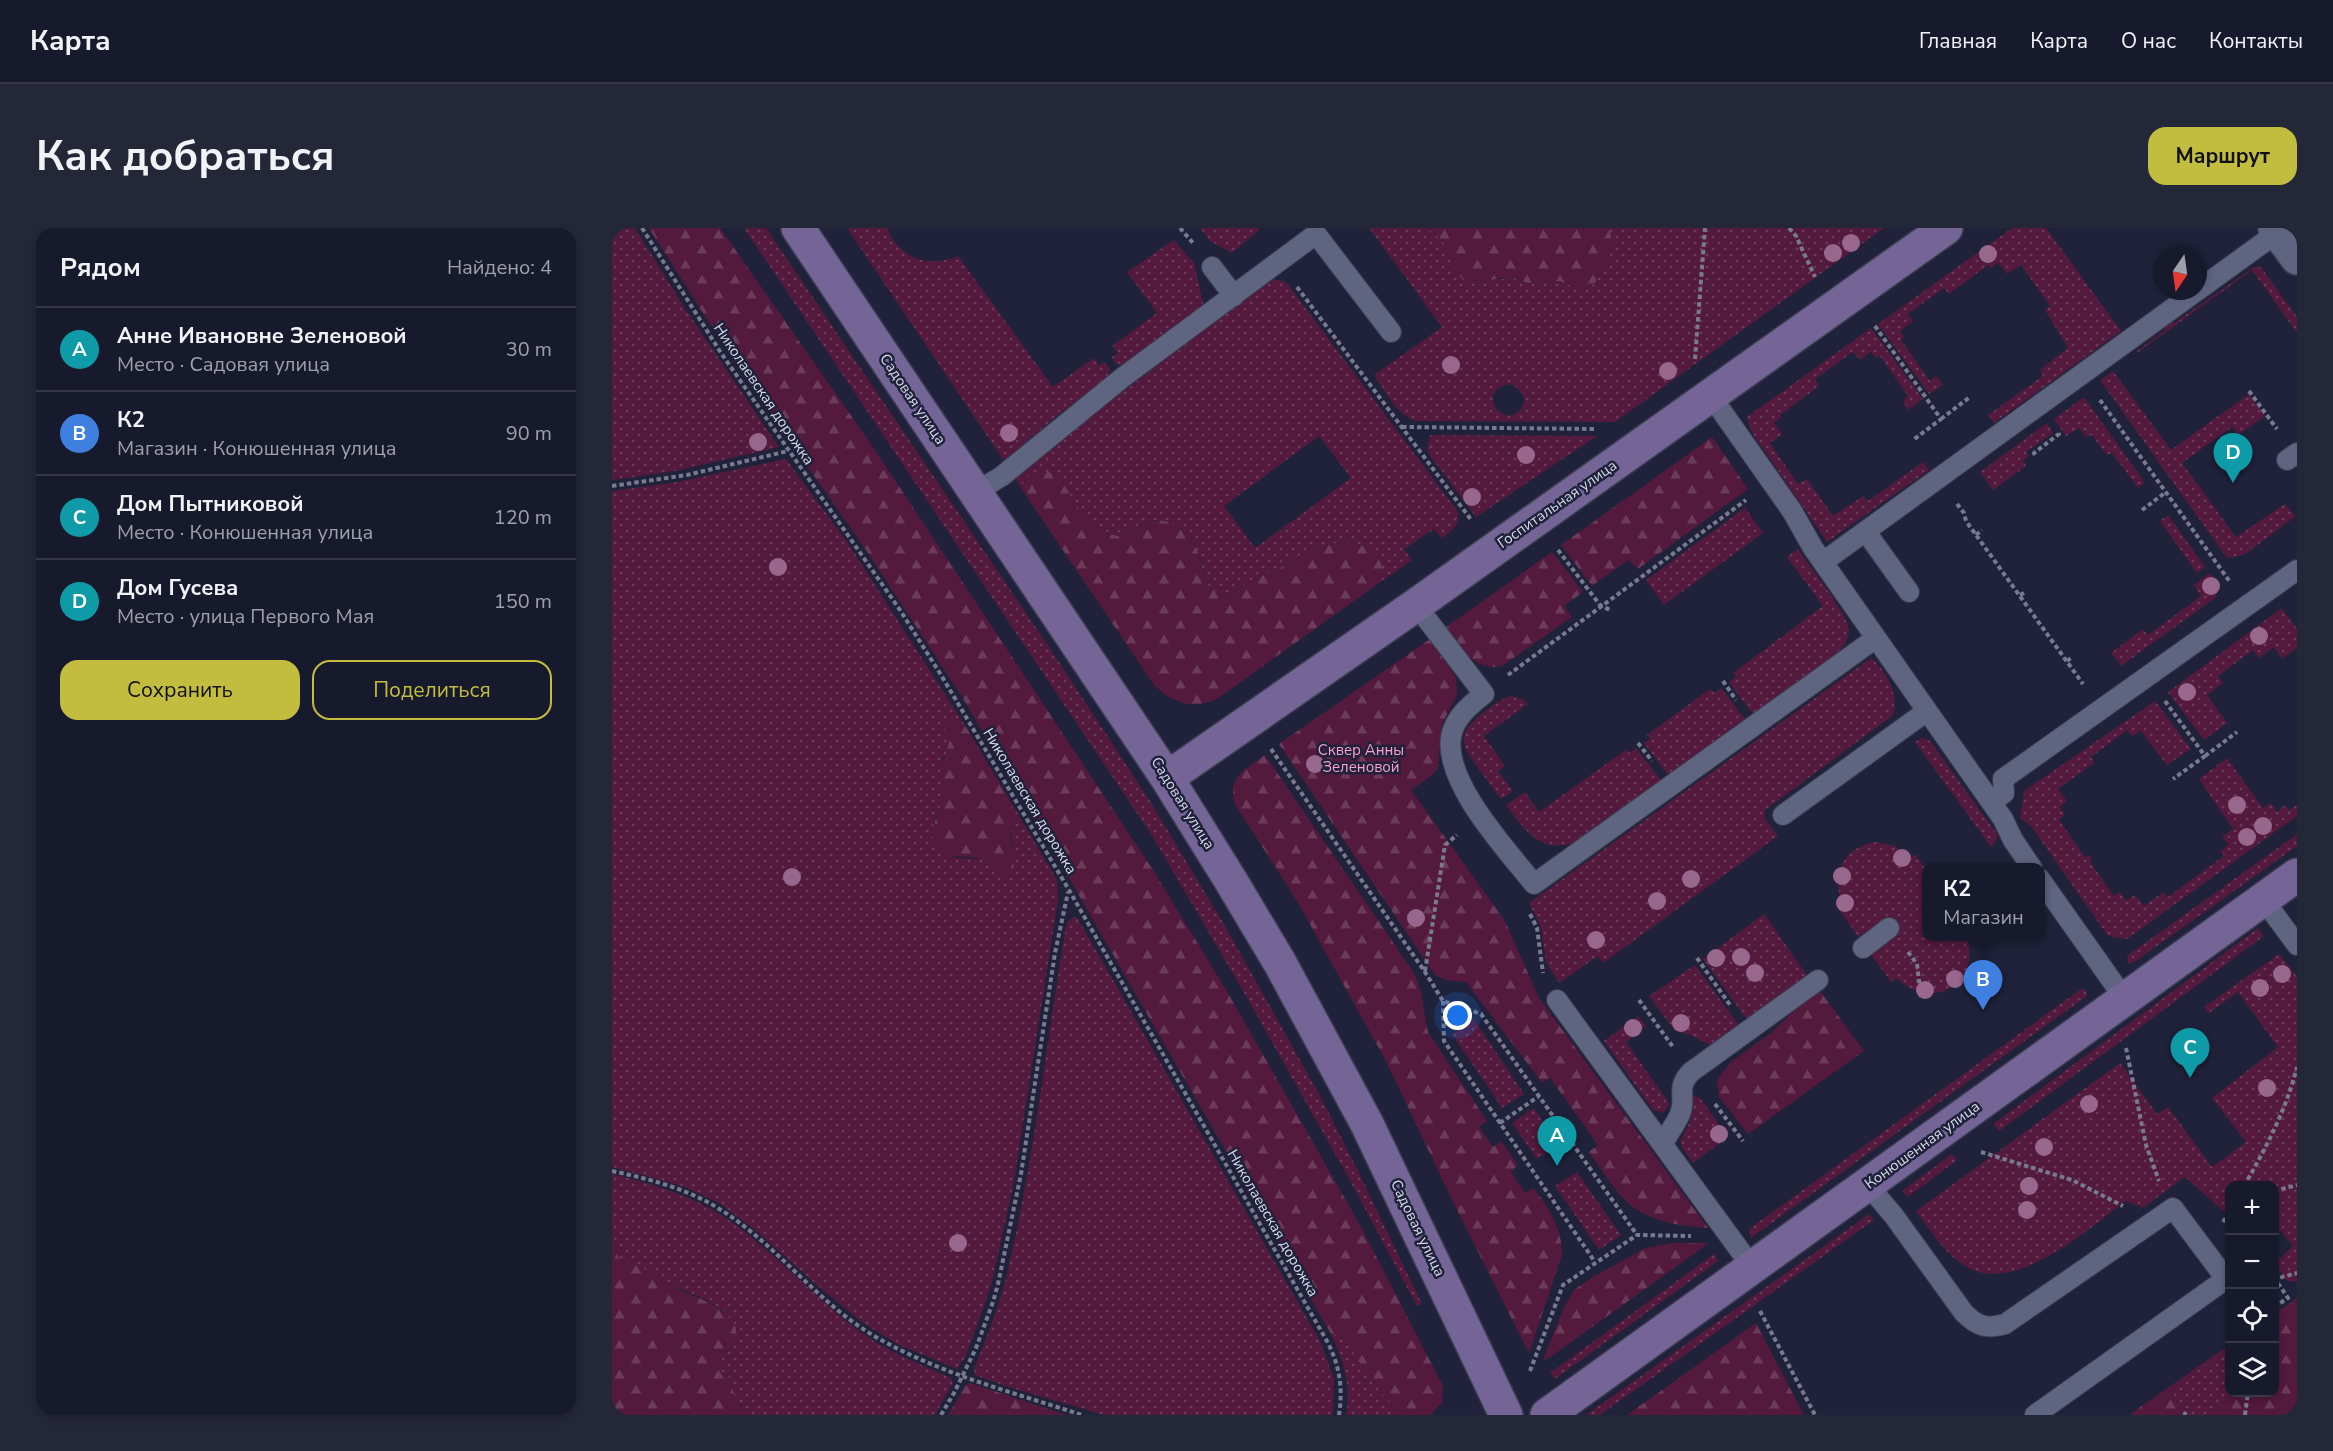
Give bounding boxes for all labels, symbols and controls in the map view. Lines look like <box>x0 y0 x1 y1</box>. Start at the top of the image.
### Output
text: Карта <box>30 22 111 60</box>
text: Главная <box>1919 27 1997 55</box>
text: Карта <box>2030 27 2088 55</box>
text: О нас <box>2121 27 2176 55</box>
text: Контакты <box>2209 27 2303 55</box>
button: Маршрут <box>2148 127 2297 185</box>
text: Как добраться <box>36 128 335 185</box>
north arrow <box>2153 246 2207 300</box>
text: Рядом <box>60 250 141 285</box>
text: Найдено: 4 <box>447 254 552 281</box>
street label: Николаевская дорожка <box>709 319 819 469</box>
text: Анне Ивановне Зеленовой <box>117 321 407 351</box>
text: A <box>72 336 87 363</box>
text: 30 m <box>506 336 552 363</box>
street label: Садовая улица <box>875 350 951 448</box>
text: Место · Садовая улица <box>117 351 330 378</box>
text: К2 <box>117 405 145 435</box>
text: B <box>73 420 86 447</box>
text: 90 m <box>506 420 552 447</box>
pin: D <box>2214 434 2252 483</box>
text: Магазин · Конюшенная улица <box>117 435 396 462</box>
street label: Госпитальная улица <box>1493 455 1621 553</box>
text: Дом Пытниковой <box>117 489 304 519</box>
text: C <box>73 504 86 531</box>
text: 120 m <box>494 504 552 531</box>
text: Место · Конюшенная улица <box>117 519 373 546</box>
text: Дом Гусева <box>117 573 238 603</box>
text: D <box>72 588 87 615</box>
text: 150 m <box>494 588 552 615</box>
text: Место · улица Первого Мая <box>117 603 374 630</box>
button: Сохранить <box>60 660 300 720</box>
button: Поделиться <box>312 660 552 720</box>
street label: Николаевская дорожка <box>978 724 1082 878</box>
park label: Сквер Анны Зеленовой <box>1318 740 1404 777</box>
street label: Садовая улица <box>1147 753 1219 853</box>
popup <box>1922 863 2045 941</box>
text: К2 <box>1943 874 1971 904</box>
text: Магазин <box>1943 904 2024 931</box>
pin: B <box>1964 960 2002 1010</box>
your location <box>1443 1001 1472 1030</box>
pin: C <box>2170 1028 2210 1078</box>
street label: Конюшенная улица <box>1860 1096 1984 1194</box>
pin: A <box>1538 1116 1576 1166</box>
street label: Николаевская дорожка <box>1223 1146 1323 1300</box>
street label: Садовая улица <box>1386 1176 1450 1280</box>
map controls <box>2225 1181 2279 1397</box>
button: + <box>2225 1181 2279 1235</box>
button: − <box>2225 1235 2279 1289</box>
button: locate <box>2225 1289 2279 1343</box>
button: layers <box>2225 1343 2279 1397</box>

